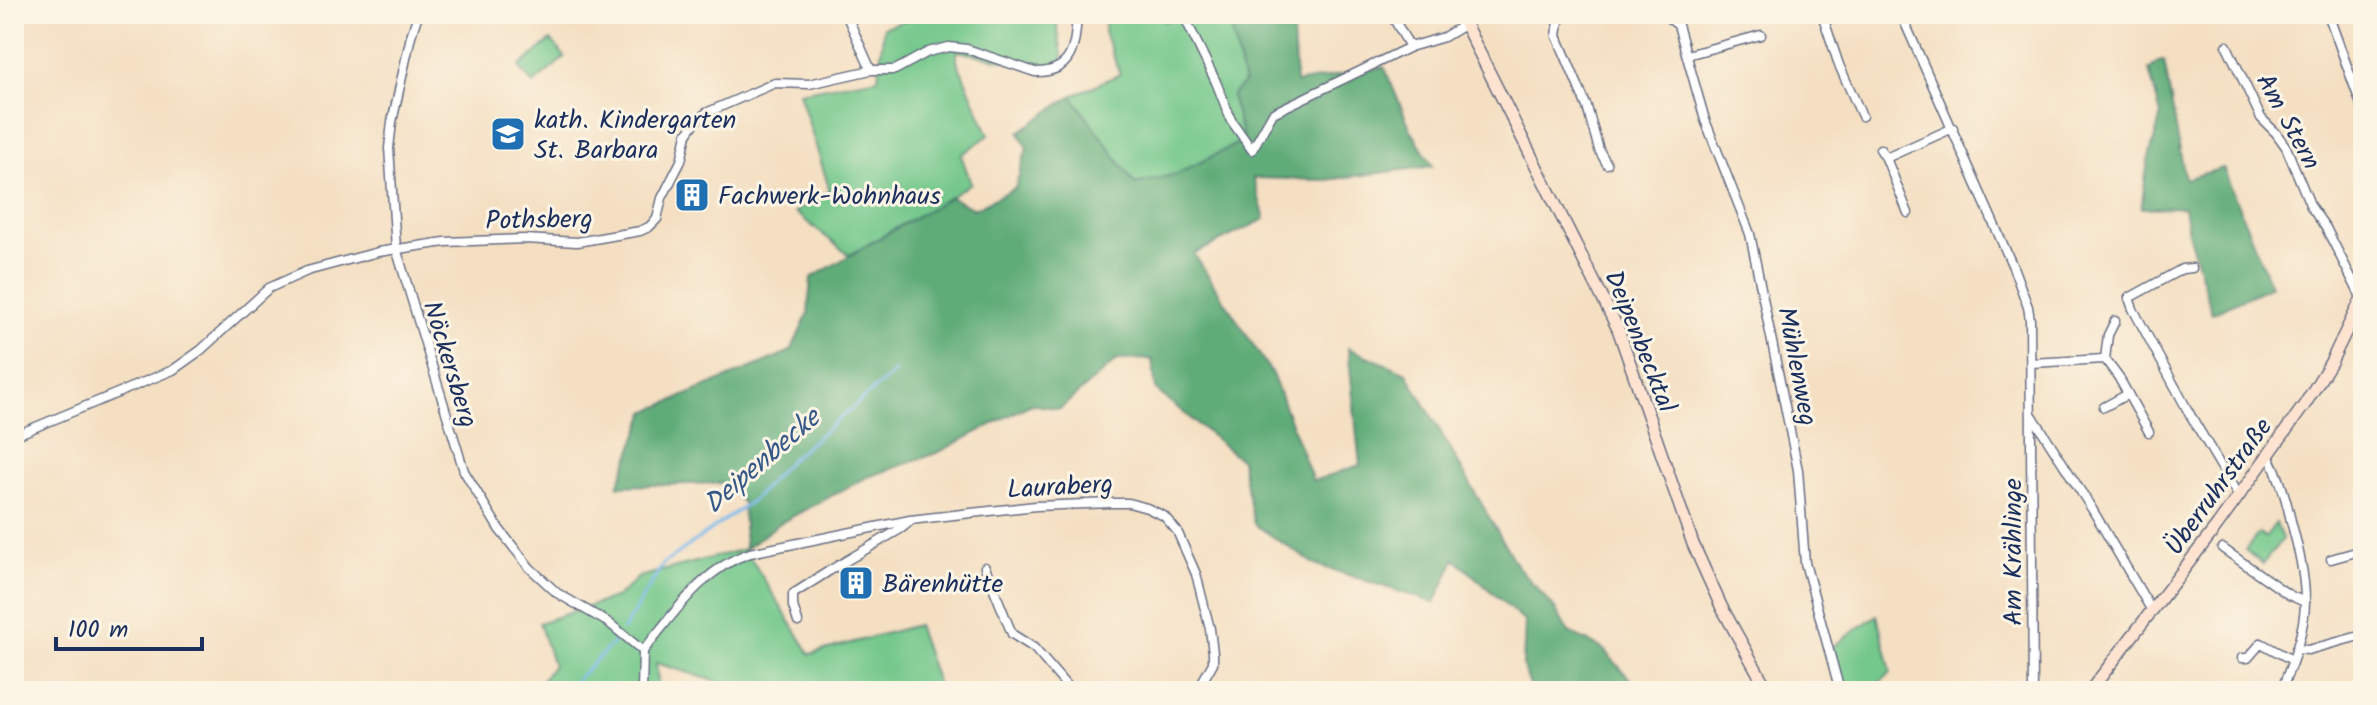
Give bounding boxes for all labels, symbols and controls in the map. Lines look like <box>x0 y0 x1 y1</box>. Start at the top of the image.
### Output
street label: Am Stern <box>2243 66 2331 178</box>
place label: kath. Kindergarten St. Barbara <box>534 100 736 172</box>
school or university icon: kath. Kindergarten St. Barbara <box>489 115 527 153</box>
building icon: Fachwerk-Wohnhaus <box>673 176 711 214</box>
place label: Fachwerk-Wohnhaus <box>718 176 941 218</box>
street label: Pothsberg <box>485 199 593 243</box>
street label: Deipenbecktal <box>1592 264 1687 419</box>
street label: Nöckersberg <box>410 296 488 433</box>
street label: Mühlenweg <box>1764 303 1828 429</box>
water label: Deipenbecke <box>694 396 833 526</box>
street label: Überruhrstraße <box>2155 409 2284 565</box>
street label: Lauraberg <box>1006 464 1114 512</box>
street label: Am Krählinge <box>1993 478 2035 626</box>
building icon: Bärenhütte <box>837 564 875 602</box>
place label: Bärenhütte <box>882 564 1004 606</box>
scale bar <box>56 601 202 651</box>
text: 100 m <box>68 611 128 650</box>

